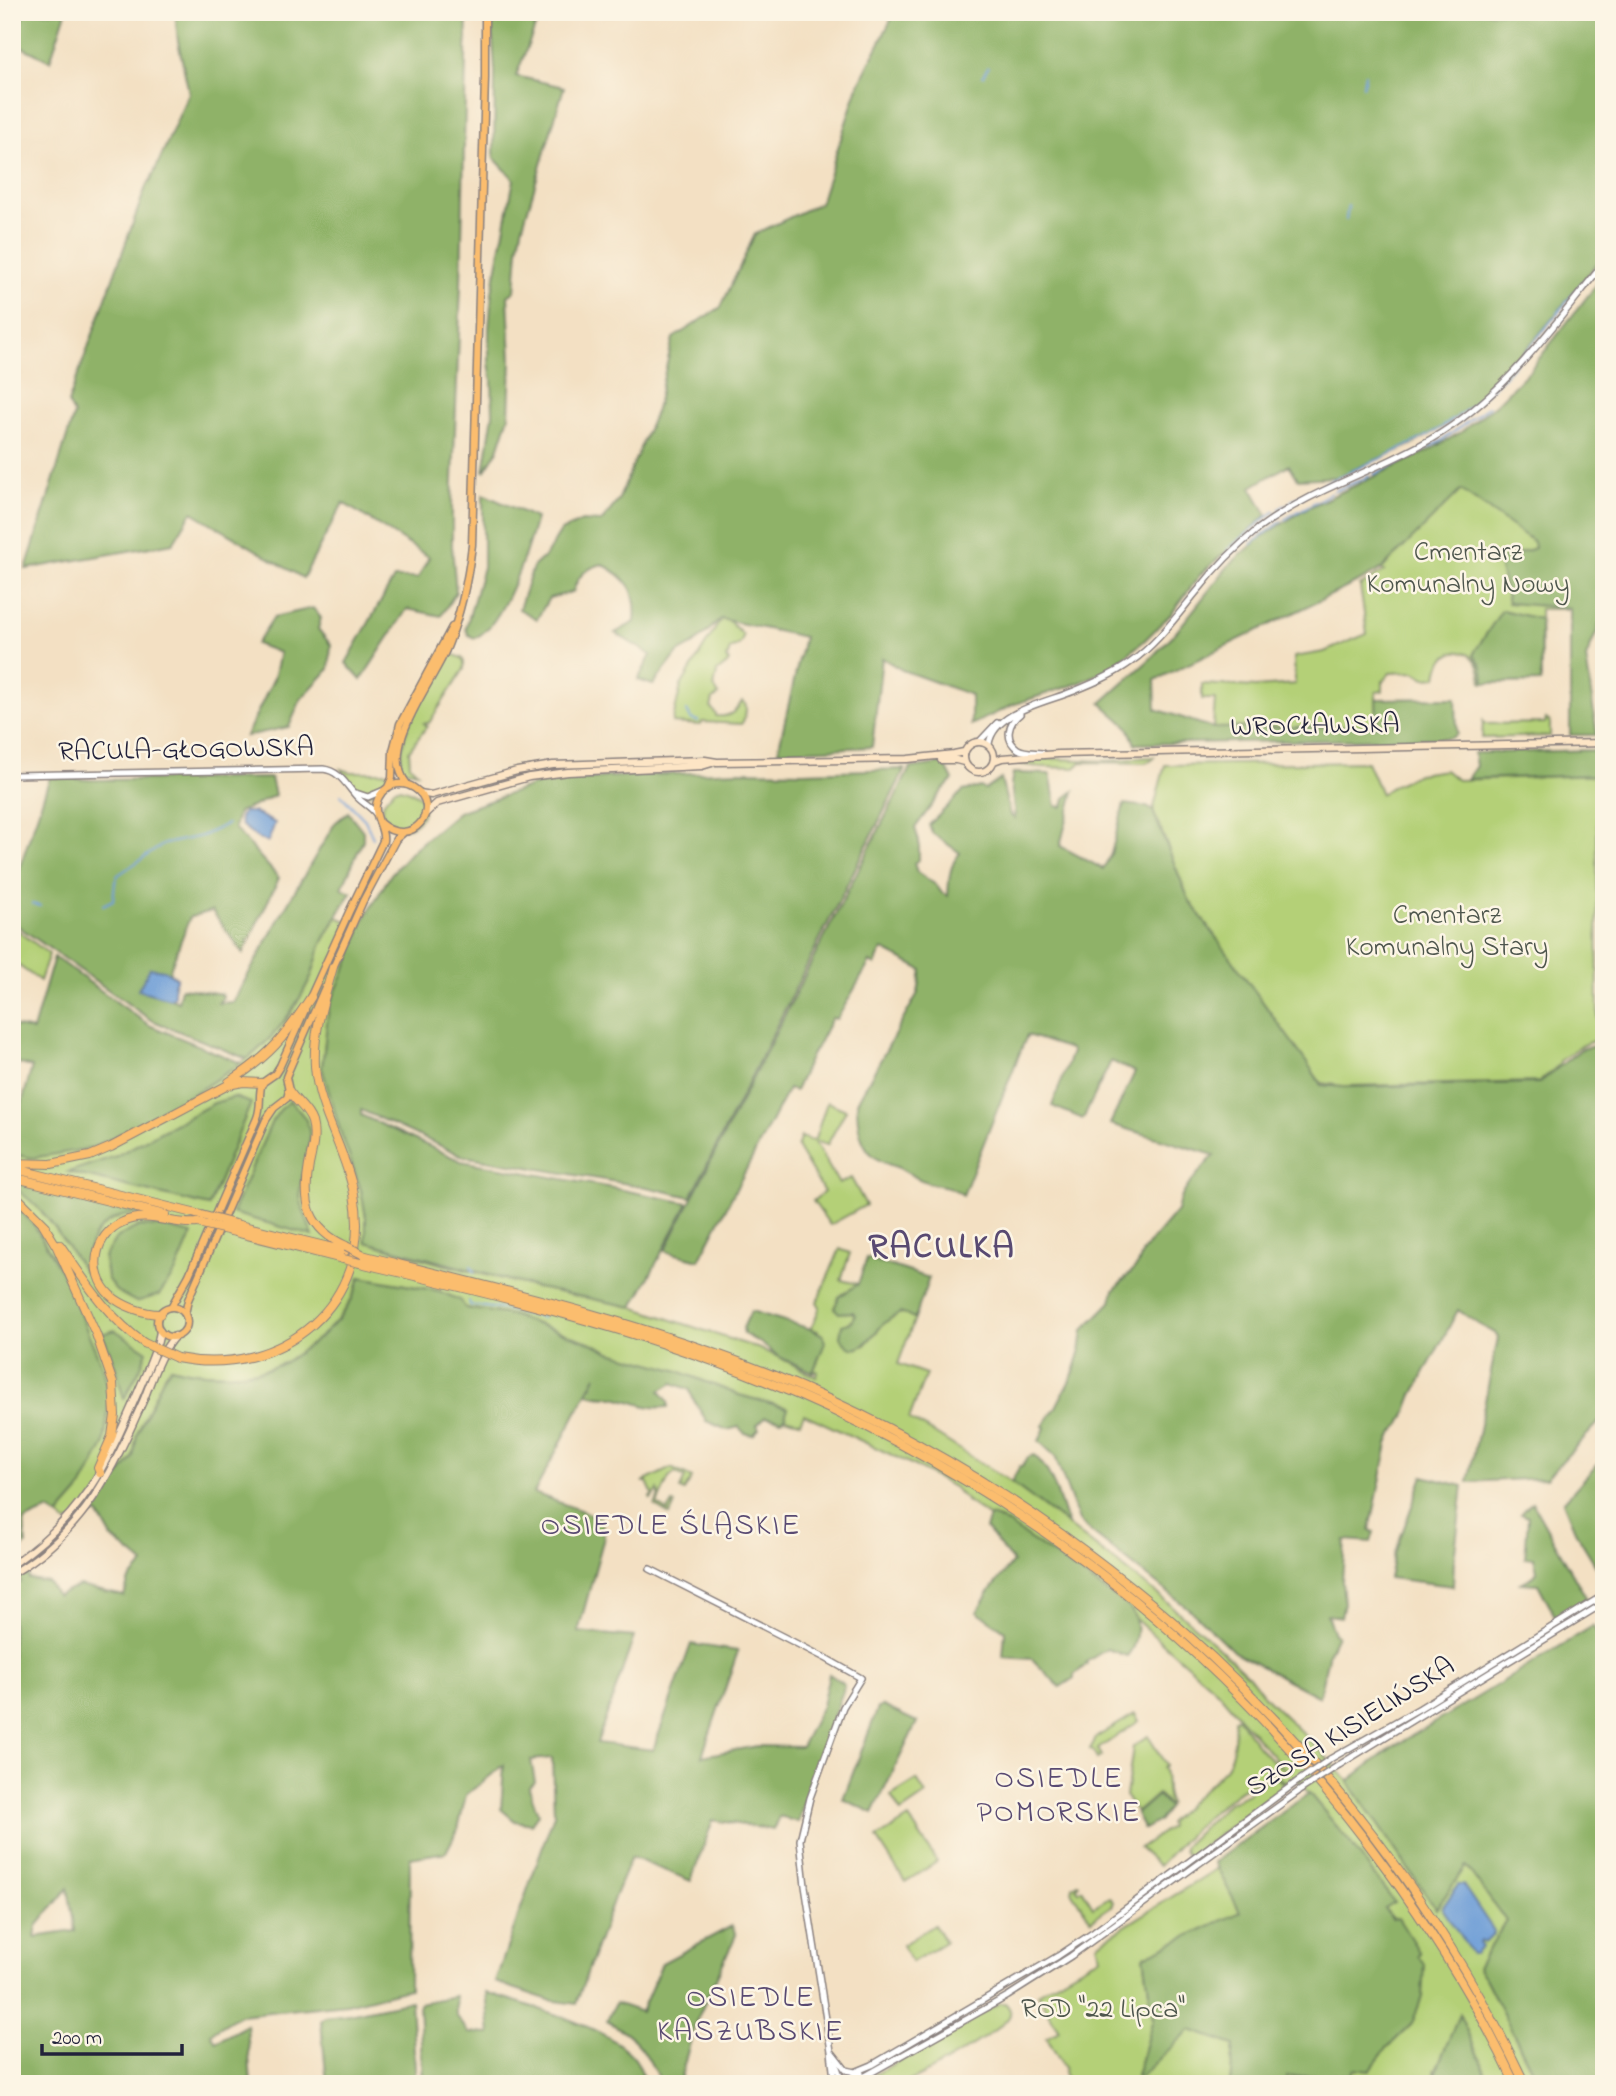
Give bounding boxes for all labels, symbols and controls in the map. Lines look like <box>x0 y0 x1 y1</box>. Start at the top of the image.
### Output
park label: Cmentarz Komunalny Nowy <box>1366 533 1570 606</box>
street label: WROCŁAWSKA <box>1230 705 1400 749</box>
street label: RACULA-GŁOGOWSKA <box>58 728 314 774</box>
park label: Cmentarz Komunalny Stary <box>1346 896 1548 969</box>
district label: RACULKA <box>868 1223 1016 1274</box>
district label: OSIEDLE ŚLĄSKIE <box>541 1505 801 1549</box>
street label: SZOSA KISIELIŃSKA <box>1238 1647 1464 1809</box>
district label: OSIEDLE POMORSKIE <box>976 1758 1142 1836</box>
district label: OSIEDLE KASZUBSKIE <box>657 1977 845 2055</box>
park label: ROD "22 Lipca" <box>1021 1990 1185 2031</box>
scale bar <box>42 2012 182 2056</box>
text: 200 m <box>52 2024 102 2054</box>

